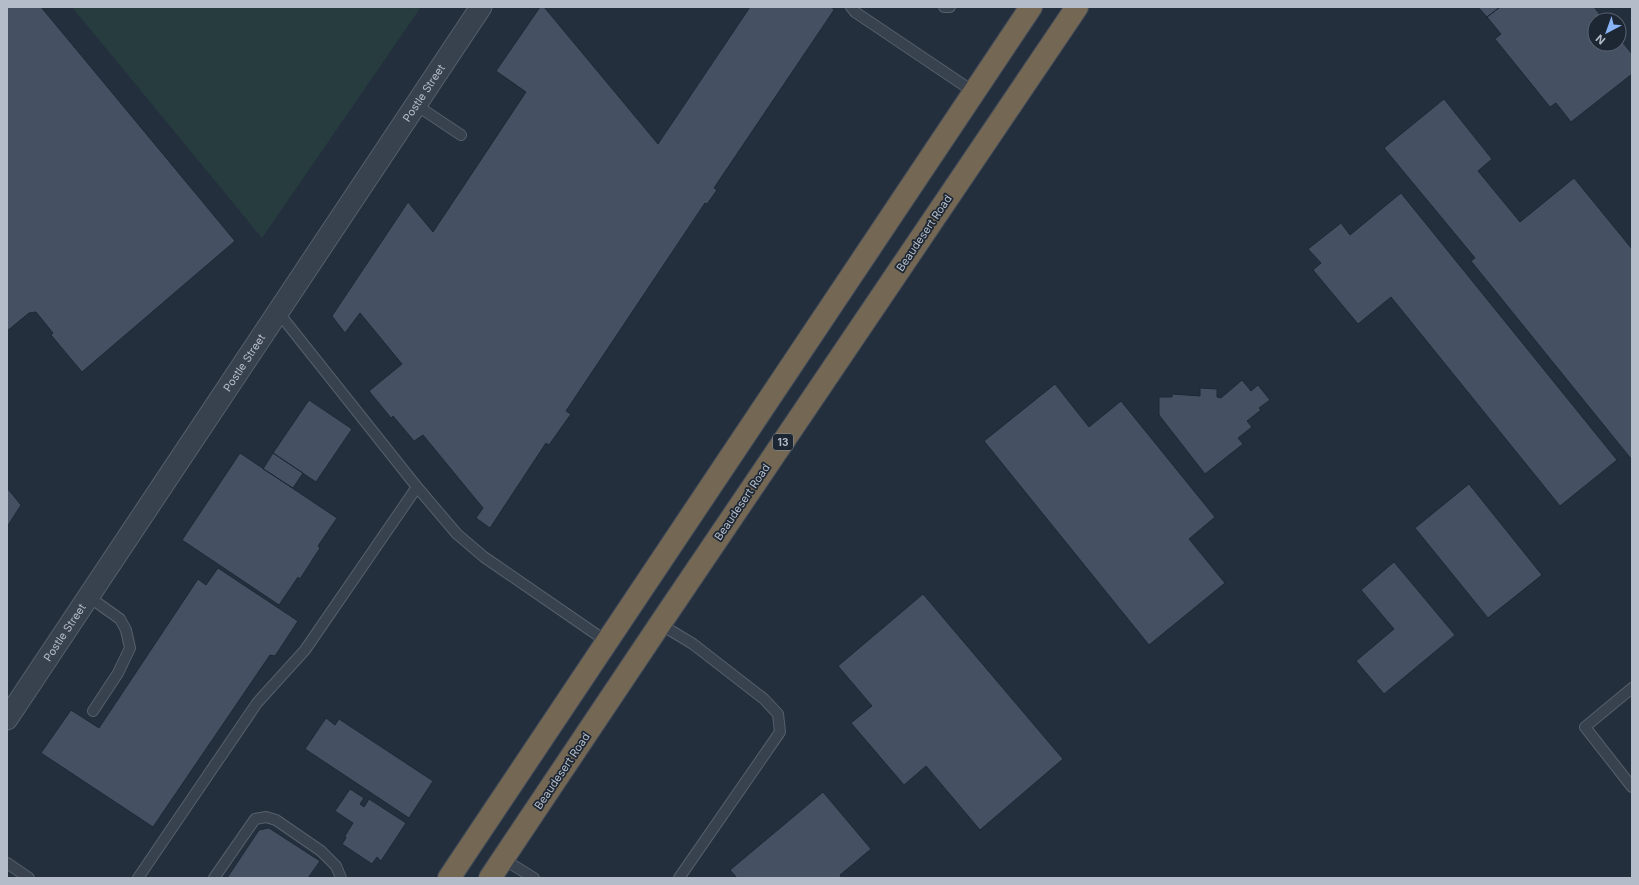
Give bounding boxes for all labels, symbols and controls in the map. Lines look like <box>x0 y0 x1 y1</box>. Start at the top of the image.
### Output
north arrow <box>1587 12 1627 52</box>
text: N <box>1593 32 1608 48</box>
street label: Postle Street <box>400 61 448 124</box>
street label: Beaudesert Road <box>893 192 955 274</box>
street label: Postle Street <box>220 331 269 394</box>
road number: 13 <box>773 434 793 450</box>
street label: Beaudesert Road <box>711 461 773 543</box>
street label: Postle Street <box>40 601 89 664</box>
street label: Beaudesert Road <box>531 730 593 812</box>

